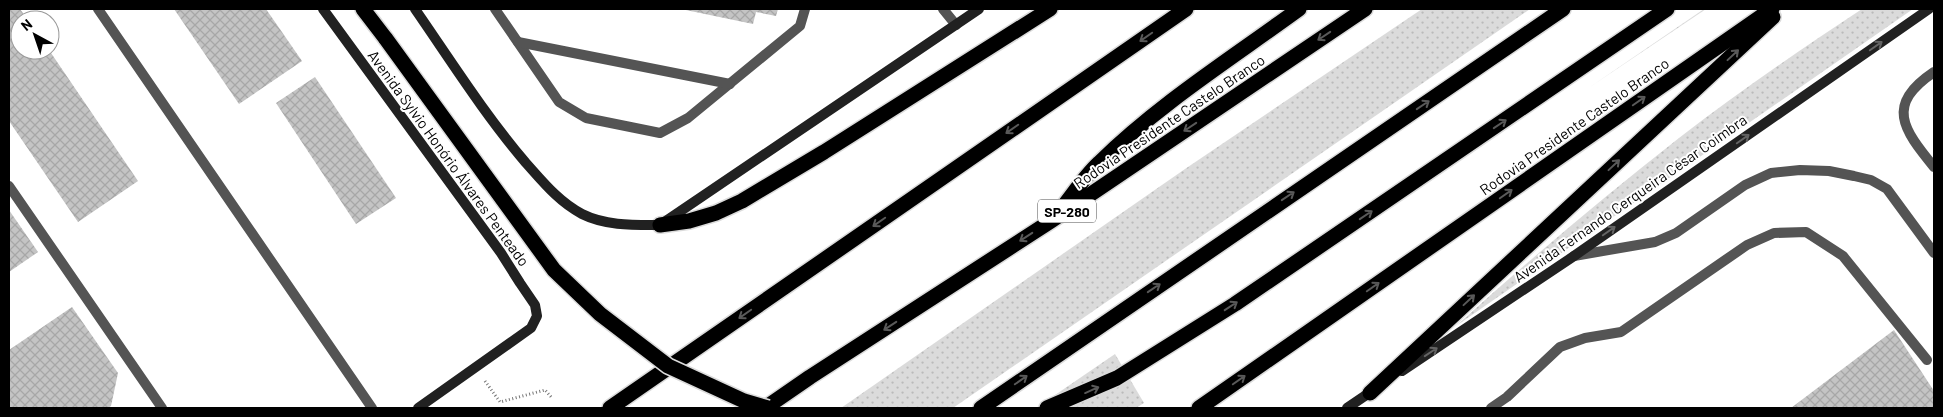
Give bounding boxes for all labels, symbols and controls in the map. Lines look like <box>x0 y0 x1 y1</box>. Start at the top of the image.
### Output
north arrow <box>10 10 60 60</box>
text: N <box>17 15 35 34</box>
one-way arrow <box>1318 31 1332 41</box>
one-way arrow <box>1139 32 1153 42</box>
one-way arrow <box>1869 41 1883 51</box>
street label: Avenida Sylvio Honório Álvares Penteado <box>365 47 533 269</box>
one-way arrow <box>1726 49 1739 60</box>
street label: Rodovia Presidente Castelo Branco <box>1070 50 1268 192</box>
street label: Rodovia Presidente Castelo Branco <box>1476 54 1672 198</box>
one-way arrow <box>1632 96 1646 106</box>
one-way arrow <box>1415 99 1429 109</box>
street label: Avenida Fernando Cerqueira César Coimbra <box>1510 110 1750 286</box>
one-way arrow <box>1493 119 1507 129</box>
one-way arrow <box>1183 122 1197 132</box>
one-way arrow <box>1006 124 1020 134</box>
one-way arrow <box>1735 134 1749 144</box>
one-way arrow <box>1607 159 1620 171</box>
one-way arrow <box>1499 189 1513 199</box>
one-way arrow <box>1281 191 1295 201</box>
road number: SP-280 <box>1038 200 1096 222</box>
one-way arrow <box>1358 210 1372 220</box>
one-way arrow <box>872 217 886 227</box>
one-way arrow <box>1602 226 1616 236</box>
one-way arrow <box>1019 232 1033 243</box>
one-way arrow <box>1365 282 1379 292</box>
one-way arrow <box>1147 283 1161 293</box>
one-way arrow <box>1463 294 1476 306</box>
one-way arrow <box>1224 301 1238 311</box>
one-way arrow <box>738 309 752 319</box>
one-way arrow <box>883 321 897 331</box>
one-way arrow <box>1424 346 1438 357</box>
one-way arrow <box>1013 375 1027 385</box>
one-way arrow <box>1232 375 1246 385</box>
one-way arrow <box>1084 384 1099 394</box>

